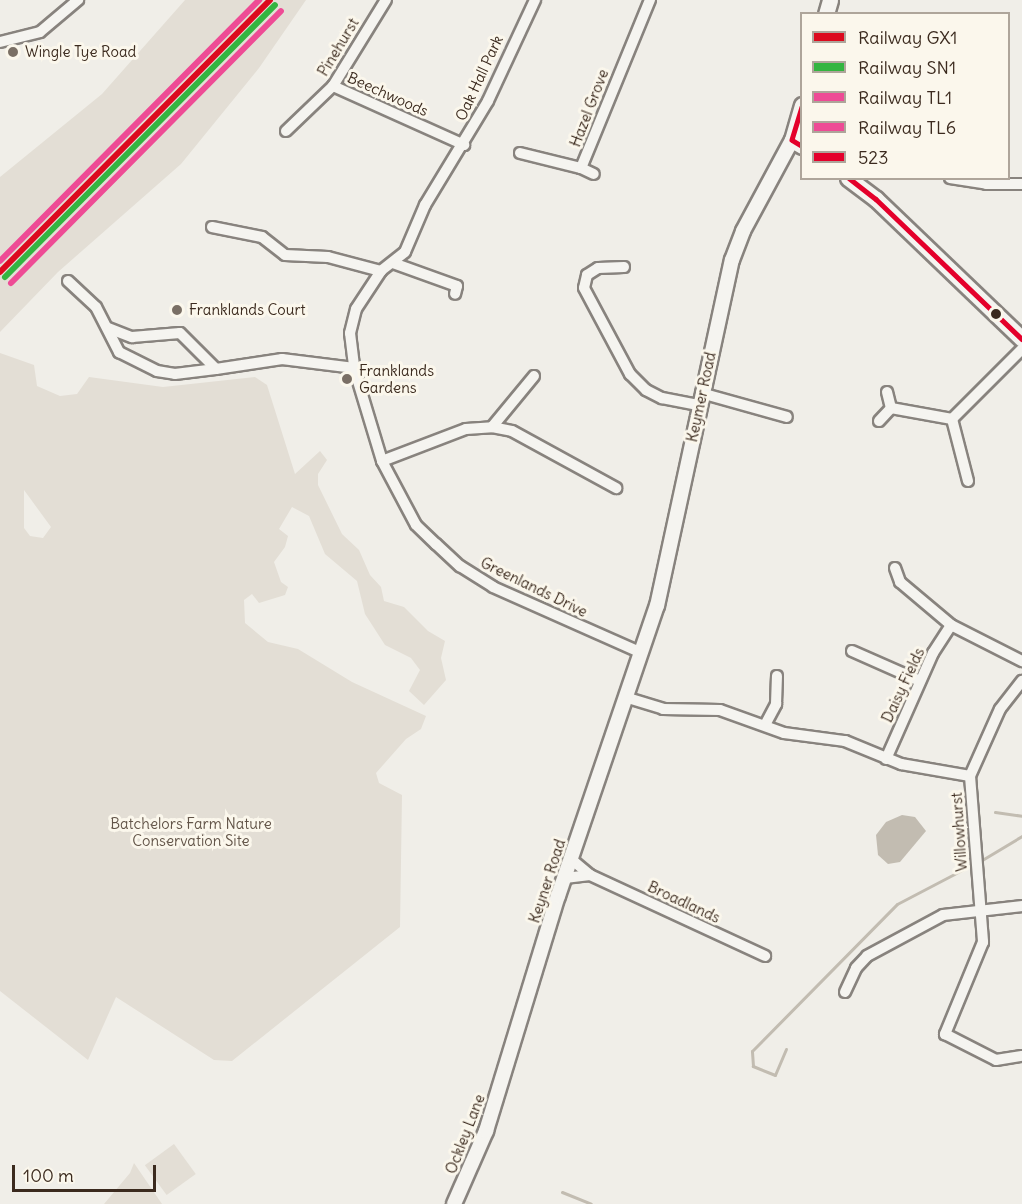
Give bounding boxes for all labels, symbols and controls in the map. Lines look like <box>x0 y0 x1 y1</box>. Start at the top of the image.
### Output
legend <box>800 12 1010 180</box>
street label: Pinehurst <box>314 15 362 79</box>
text: Railway GX1 <box>858 26 957 49</box>
street label: Oak Hall Park <box>451 33 507 123</box>
place label: Wingle Tye Road <box>25 43 136 61</box>
marker: Wingle Tye Road <box>6 45 20 59</box>
text: Railway SN1 <box>858 56 956 79</box>
street label: Hazel Grove <box>566 67 612 149</box>
street label: Beechwoods <box>345 68 431 120</box>
text: Railway TL1 <box>858 86 952 109</box>
text: Railway TL6 <box>858 116 956 139</box>
text: 523 <box>858 146 888 169</box>
place label: Franklands Court <box>189 301 306 319</box>
marker: Franklands Court <box>170 303 184 317</box>
unlabelled marker <box>990 308 1002 320</box>
street label: Keymer Road <box>683 350 719 444</box>
place label: Franklands Gardens <box>359 361 434 396</box>
marker: Franklands Gardens <box>340 372 354 386</box>
street label: Greenlands Drive <box>478 553 590 621</box>
street label: Daisy Fields <box>878 645 928 725</box>
street label: Willowhurst <box>947 792 971 872</box>
park label: Batchelors Farm Nature Conservation Site <box>110 814 272 849</box>
street label: Keyner Road <box>525 837 569 925</box>
street label: Broadlands <box>645 877 723 927</box>
street label: Ockley Lane <box>442 1092 488 1176</box>
scale bar <box>15 1153 159 1191</box>
text: 100 m <box>23 1164 74 1187</box>

